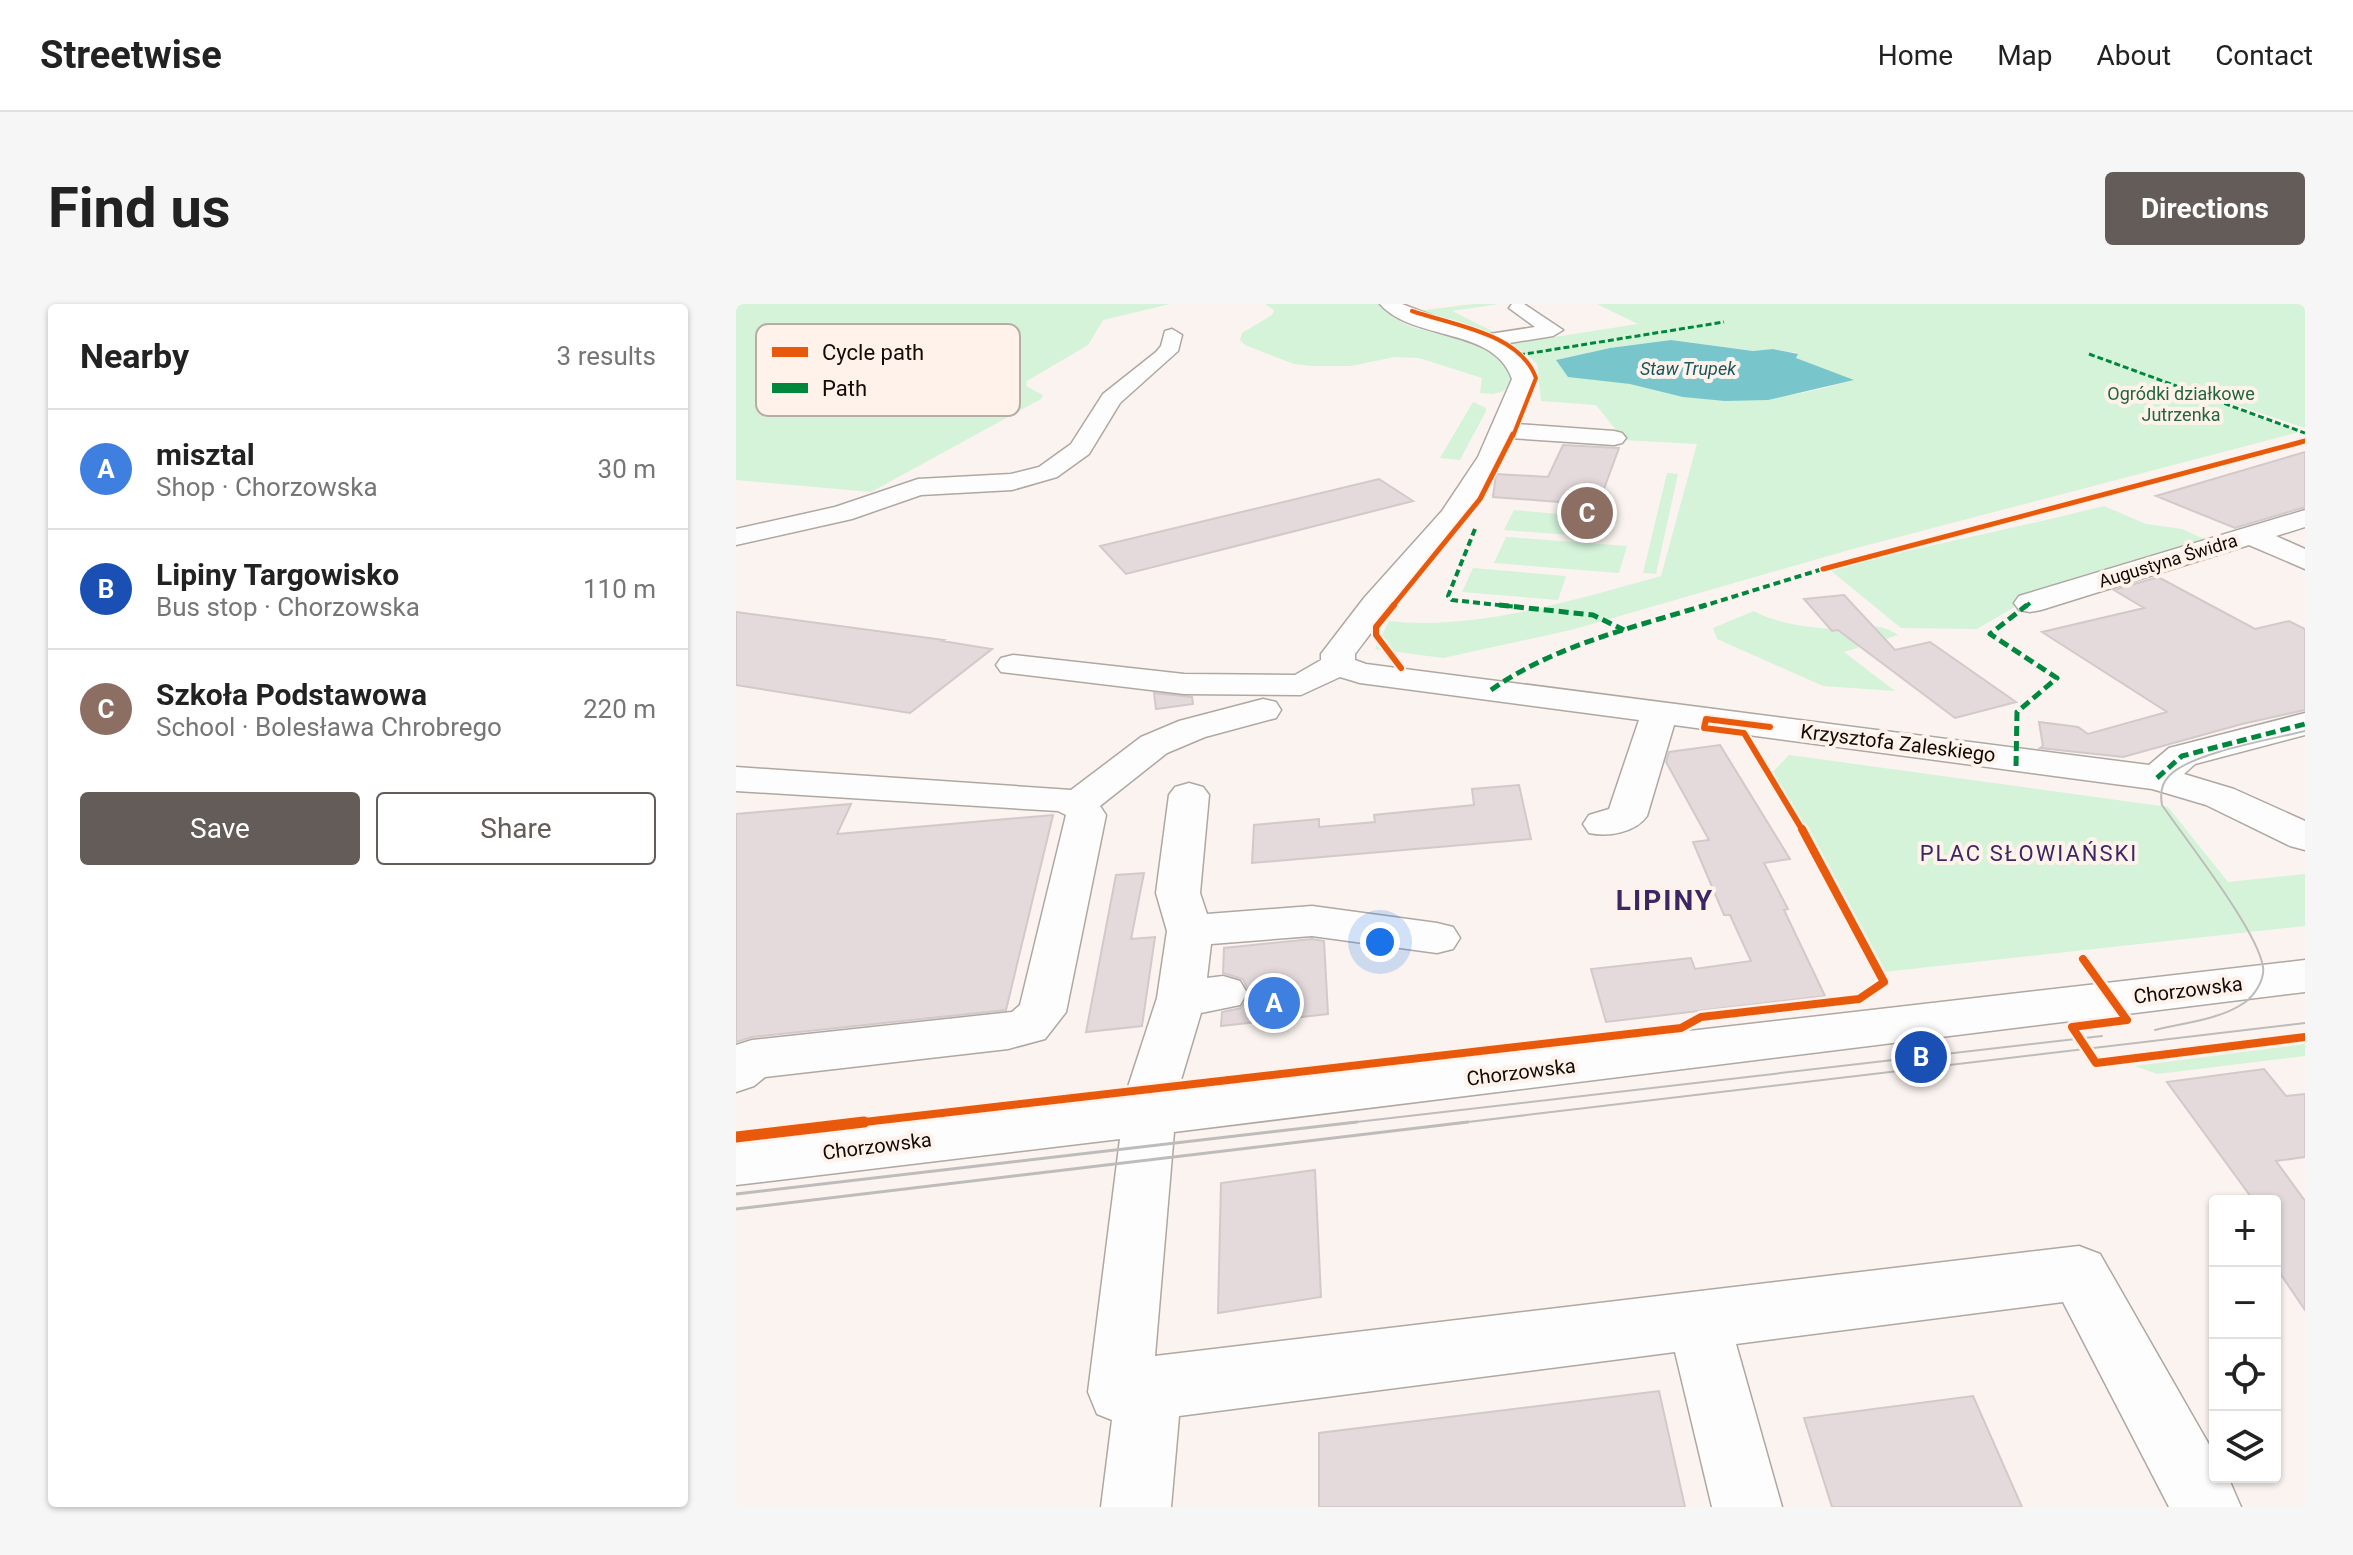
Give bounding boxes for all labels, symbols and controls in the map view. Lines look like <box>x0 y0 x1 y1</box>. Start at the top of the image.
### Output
text: Streetwise <box>40 33 222 77</box>
text: Home <box>1878 39 1953 72</box>
text: Map <box>1997 39 2053 72</box>
text: About <box>2097 39 2171 72</box>
text: Contact <box>2215 39 2313 72</box>
button: Directions <box>2105 172 2305 245</box>
text: Find us <box>48 175 231 241</box>
legend <box>756 324 1020 416</box>
text: Nearby <box>80 336 189 376</box>
text: Cycle path <box>822 340 924 365</box>
text: 3 results <box>557 341 656 371</box>
water label: Staw Trupek <box>1640 358 1737 379</box>
text: Path <box>822 376 867 401</box>
park label: Ogródki działkowe Jutrzenka <box>2107 383 2255 425</box>
text: misztal <box>156 437 255 472</box>
text: A <box>97 454 115 484</box>
text: 30 m <box>598 454 656 484</box>
text: Shop · Chorzowska <box>156 472 378 502</box>
pin: C <box>1561 483 1613 543</box>
street label: Augustyna Świdra <box>2096 529 2240 592</box>
text: Lipiny Targowisko <box>156 557 399 592</box>
text: B <box>98 574 114 604</box>
text: 110 m <box>583 574 656 604</box>
text: Bus stop · Chorzowska <box>156 592 420 622</box>
text: Szkoła Podstawowa <box>156 677 427 712</box>
text: C <box>97 694 115 724</box>
text: 220 m <box>583 694 656 724</box>
text: School · Bolesława Chrobrego <box>156 712 502 742</box>
street label: Krzysztofa Zaleskiego <box>1799 719 1997 767</box>
button: Save <box>80 792 360 865</box>
button: Share <box>376 792 656 865</box>
district label: PLAC SŁOWIAŃSKI <box>1920 841 2138 866</box>
district label: LIPINY <box>1616 884 1714 917</box>
your location <box>1360 922 1400 962</box>
street label: Chorzowska <box>2132 971 2244 1009</box>
pin: A <box>1248 973 1300 1033</box>
pin: B <box>1895 1027 1947 1087</box>
street label: Chorzowska <box>1465 1053 1577 1091</box>
street label: Chorzowska <box>821 1127 933 1165</box>
map controls <box>2209 1195 2281 1483</box>
button: + <box>2209 1195 2281 1267</box>
button: − <box>2209 1267 2281 1339</box>
button: locate <box>2209 1339 2281 1411</box>
button: layers <box>2209 1411 2281 1483</box>

